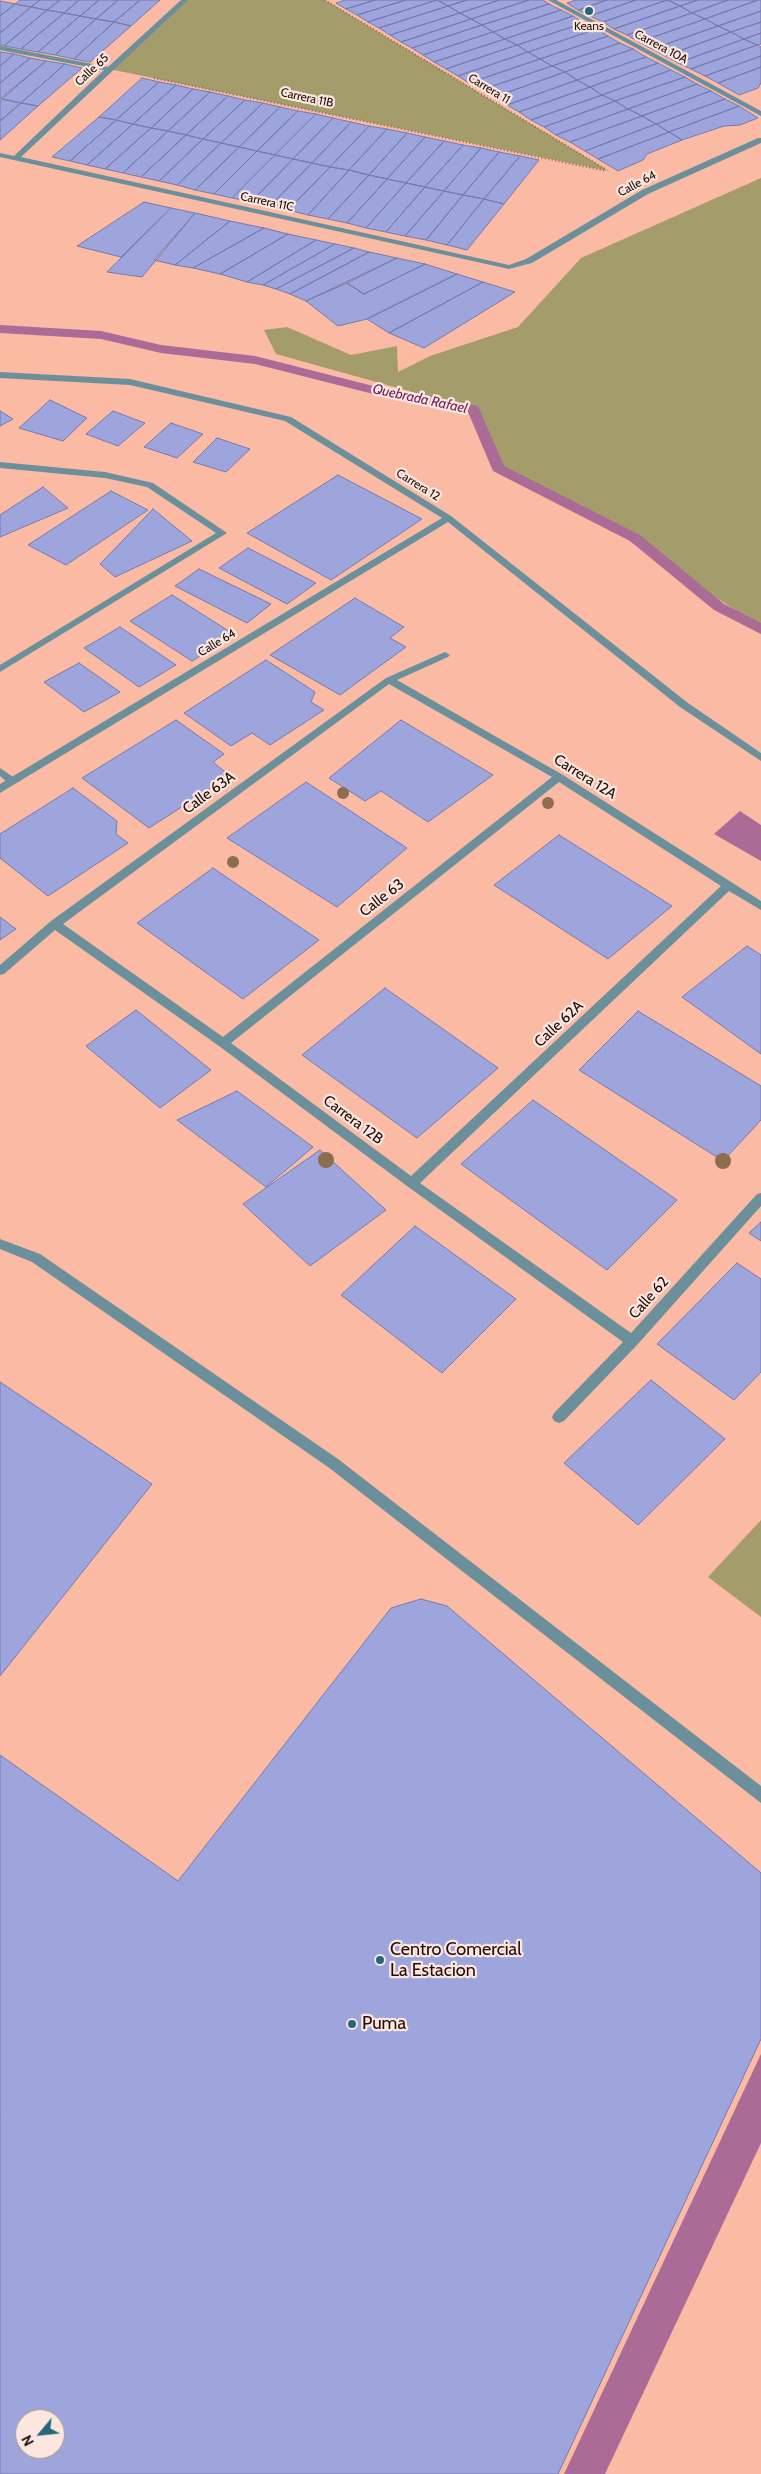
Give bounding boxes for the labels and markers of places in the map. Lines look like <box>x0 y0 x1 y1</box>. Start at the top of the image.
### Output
marker: Keans <box>583 5 595 17</box>
place label: Keans <box>574 19 604 33</box>
place label: Centro Comercial La Estacion <box>390 1939 522 1982</box>
marker: Centro Comercial La Estacion <box>374 1954 386 1966</box>
place label: Puma <box>362 2013 406 2035</box>
marker: Puma <box>346 2018 358 2030</box>

